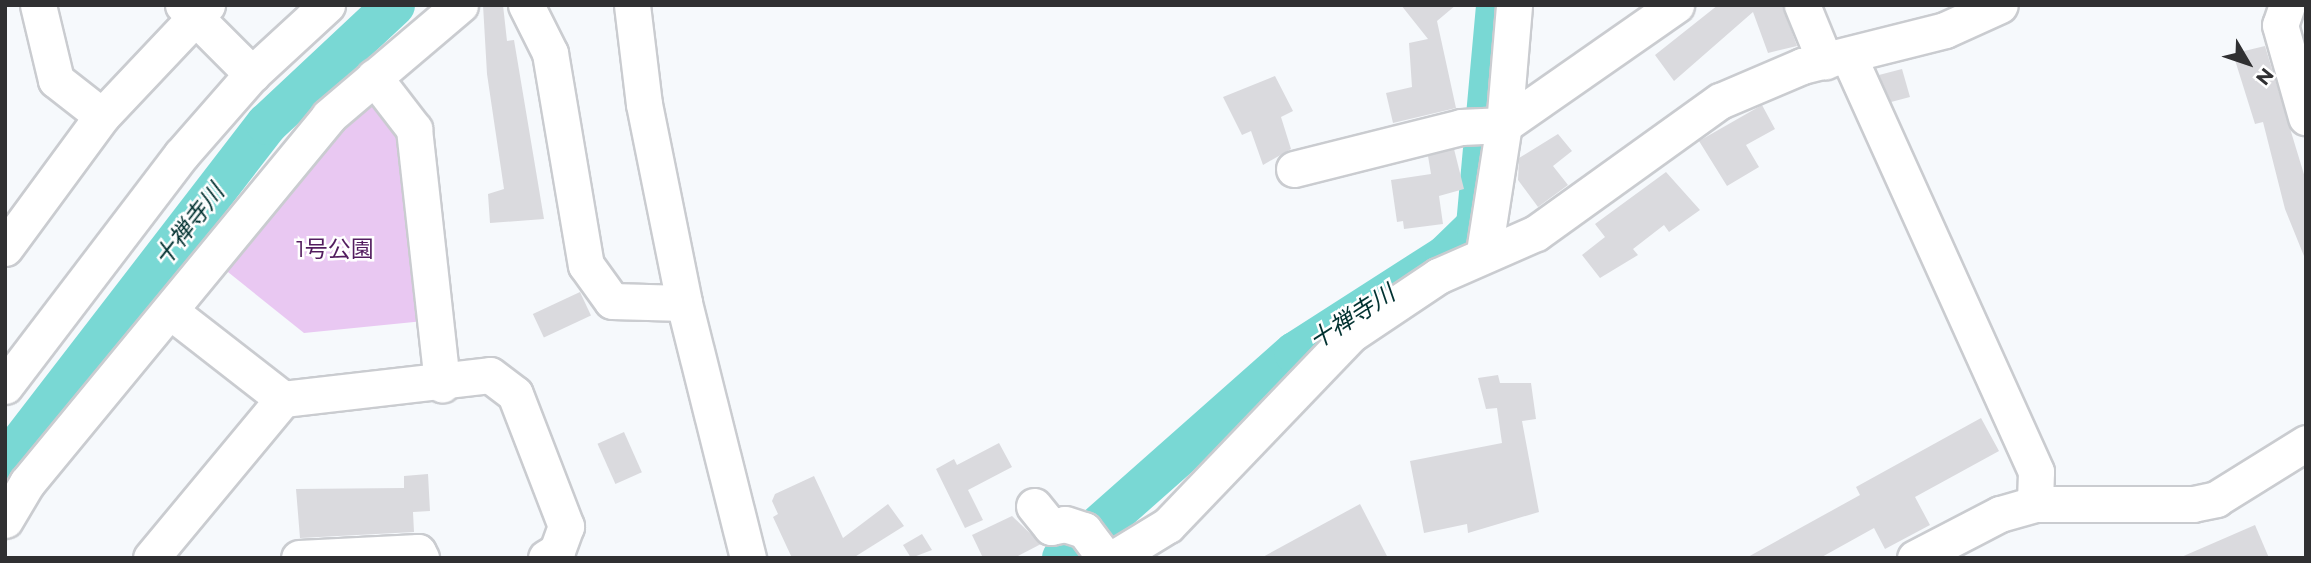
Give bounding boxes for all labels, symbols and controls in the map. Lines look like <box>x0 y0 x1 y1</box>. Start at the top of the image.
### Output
north arrow <box>2213 28 2283 98</box>
text: N <box>2251 63 2278 90</box>
water label: 十禅寺川 <box>148 178 230 272</box>
park label: 1号公園 <box>296 235 374 263</box>
water label: 十禅寺川 <box>1304 279 1400 355</box>

